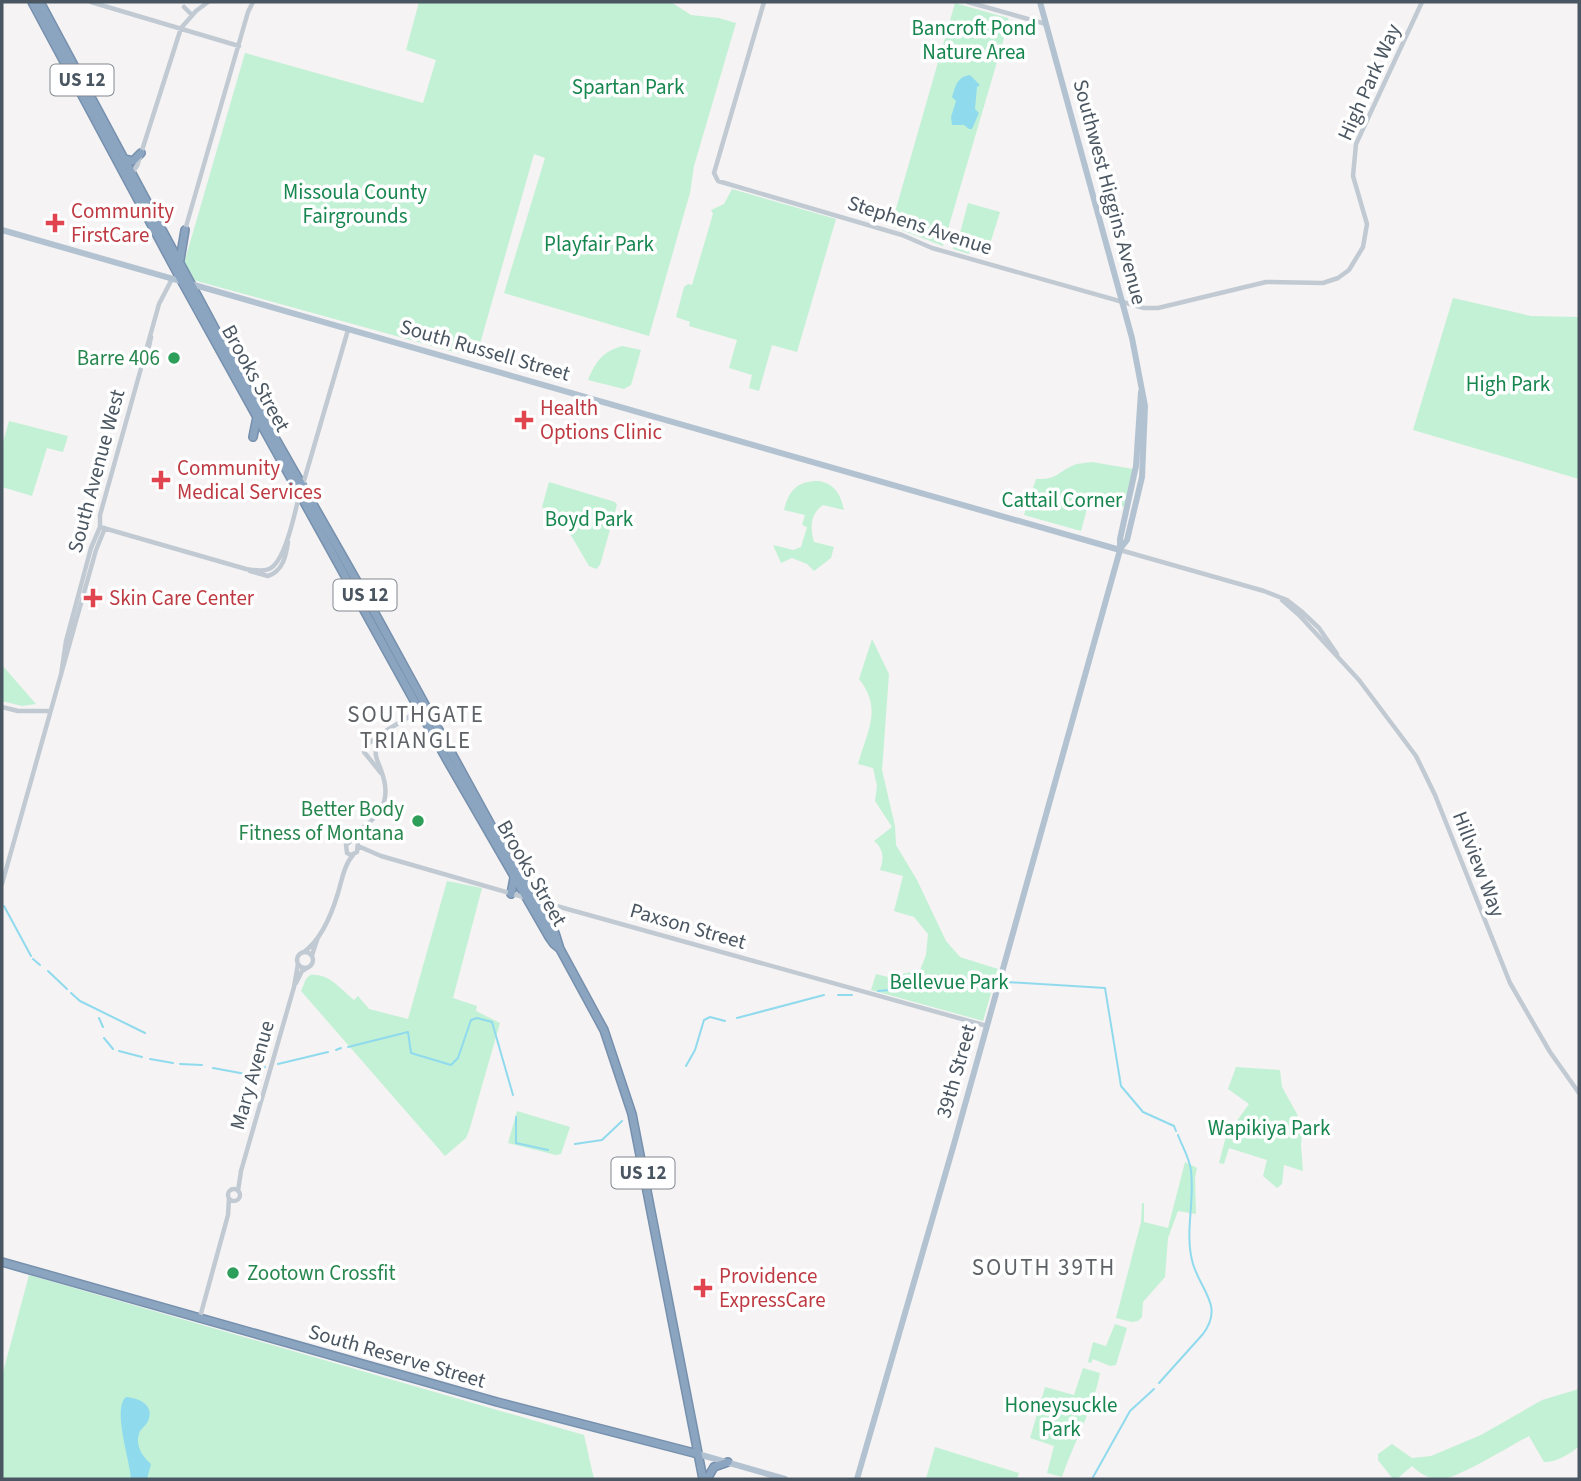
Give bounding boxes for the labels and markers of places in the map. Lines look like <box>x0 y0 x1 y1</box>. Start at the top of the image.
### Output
place label: Community FirstCare <box>71 196 174 250</box>
marker: Community FirstCare <box>45 213 65 233</box>
place label: Barre 406 <box>77 343 160 373</box>
marker: Barre 406 <box>166 350 182 366</box>
place label: Health Options Clinic <box>540 393 663 447</box>
marker: Health Options Clinic <box>514 410 534 430</box>
place label: Community Medical Services <box>177 453 322 507</box>
marker: Community Medical Services <box>151 470 171 490</box>
place label: Skin Care Center <box>109 583 255 613</box>
marker: Skin Care Center <box>83 588 103 608</box>
place label: Better Body Fitness of Montana <box>239 794 404 848</box>
marker: Better Body Fitness of Montana <box>410 813 426 829</box>
place label: Zootown Crossfit <box>247 1258 396 1288</box>
place label: Providence ExpressCare <box>719 1261 826 1315</box>
marker: Zootown Crossfit <box>225 1265 241 1281</box>
marker: Providence ExpressCare <box>693 1278 713 1298</box>

